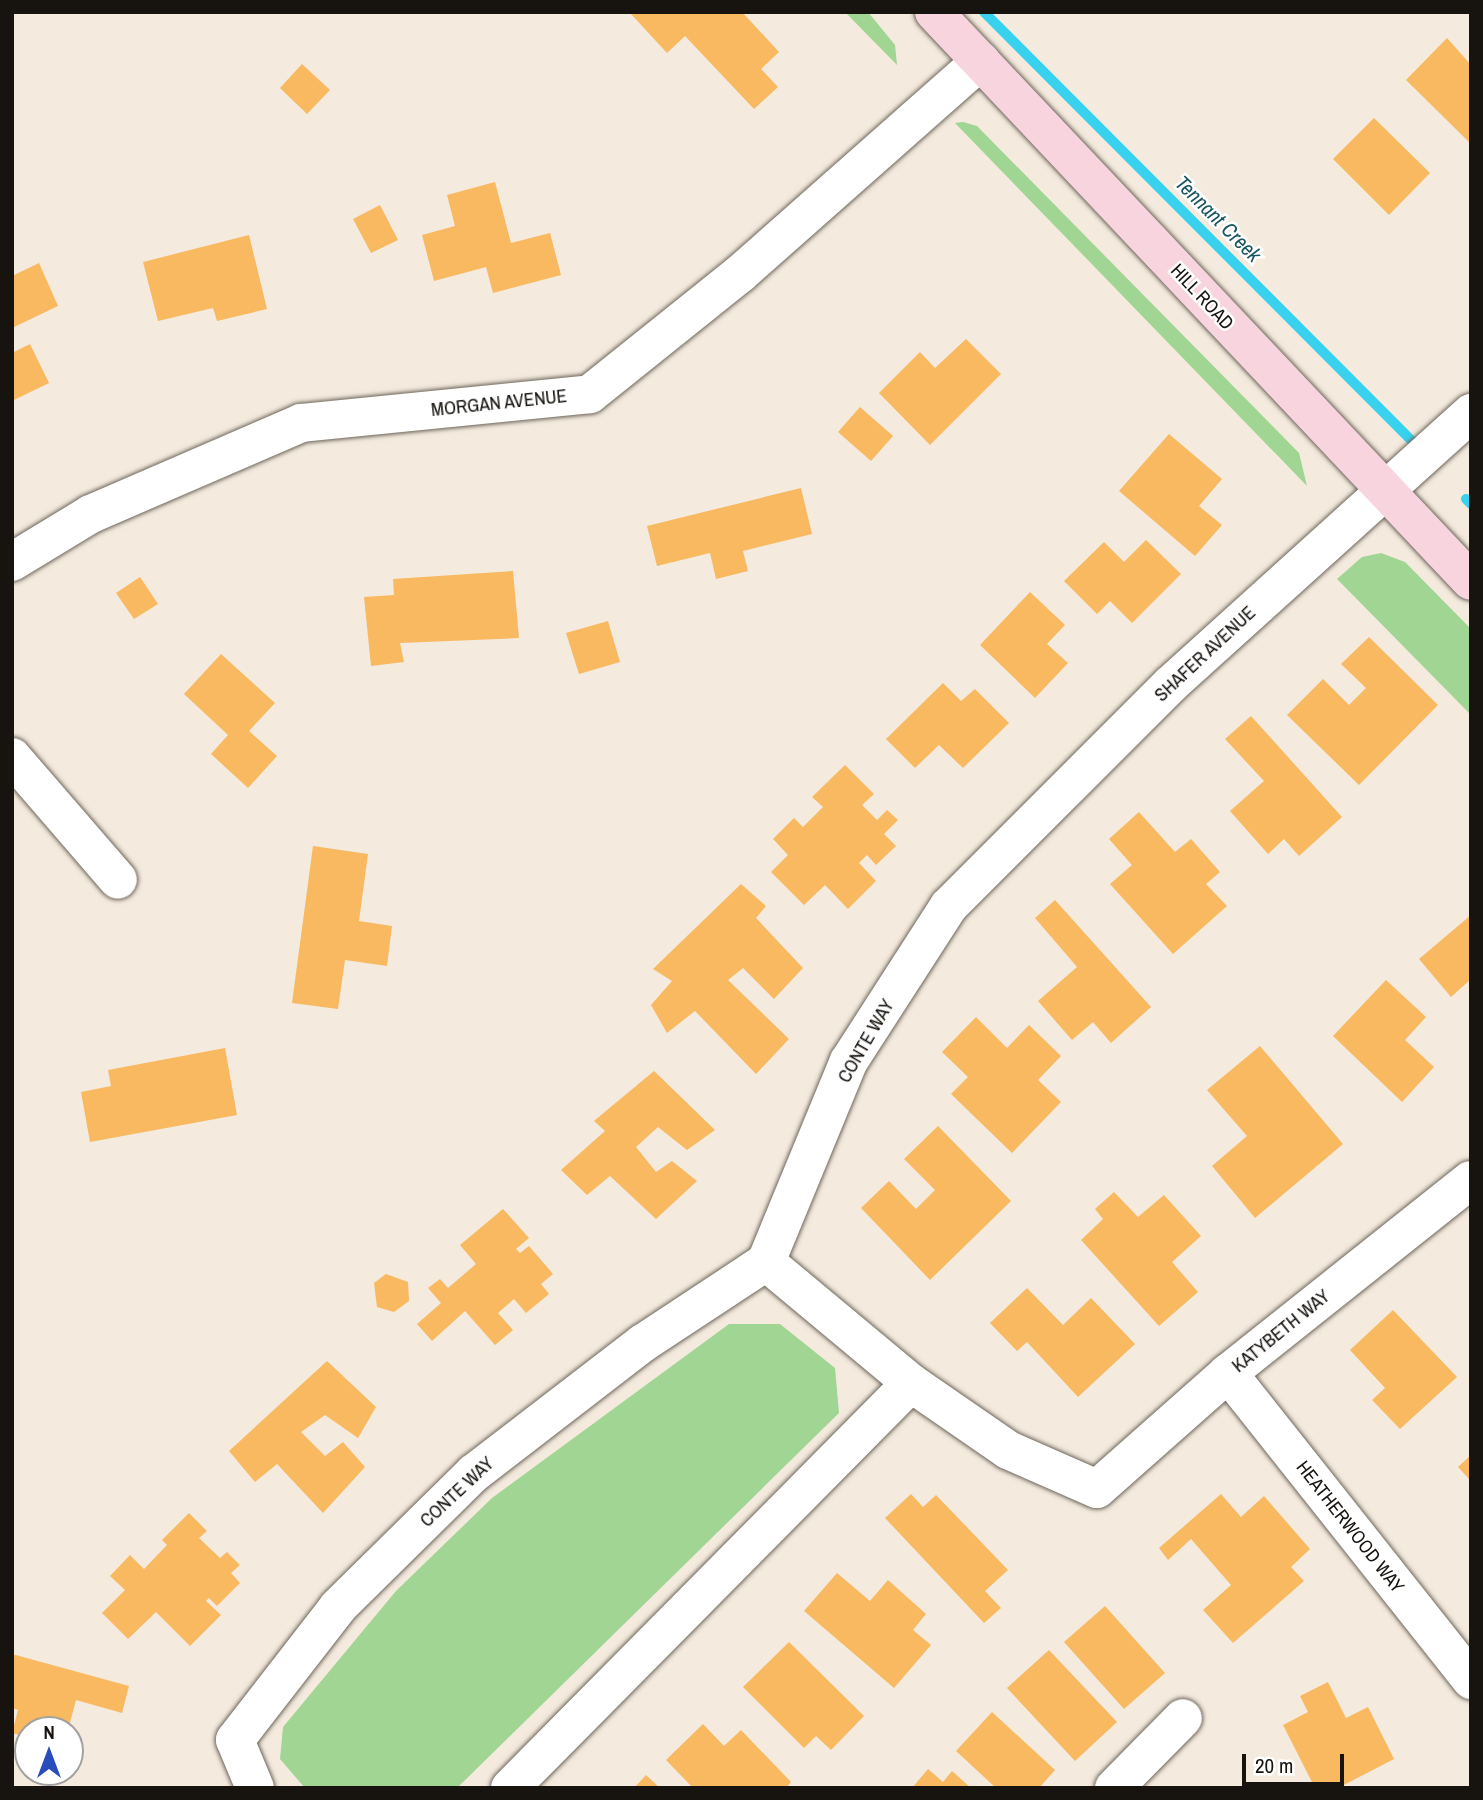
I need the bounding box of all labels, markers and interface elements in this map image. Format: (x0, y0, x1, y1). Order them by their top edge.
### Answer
water label: Tennant Creek (1170, 171, 1266, 267)
street label: HILL ROAD (1166, 259, 1238, 335)
street label: MORGAN AVENUE (429, 384, 569, 422)
street label: SHAFER AVENUE (1150, 601, 1260, 707)
street label: CONTE WAY (833, 995, 899, 1087)
street label: KATYBETH WAY (1227, 1285, 1335, 1377)
street label: CONTE WAY (415, 1452, 499, 1532)
street label: HEATHERWOOD WAY (1291, 1456, 1409, 1598)
north arrow (14, 1716, 84, 1786)
text: N (43, 1719, 55, 1745)
scale bar (1245, 1741, 1346, 1785)
text: 20 m (1255, 1751, 1293, 1780)

